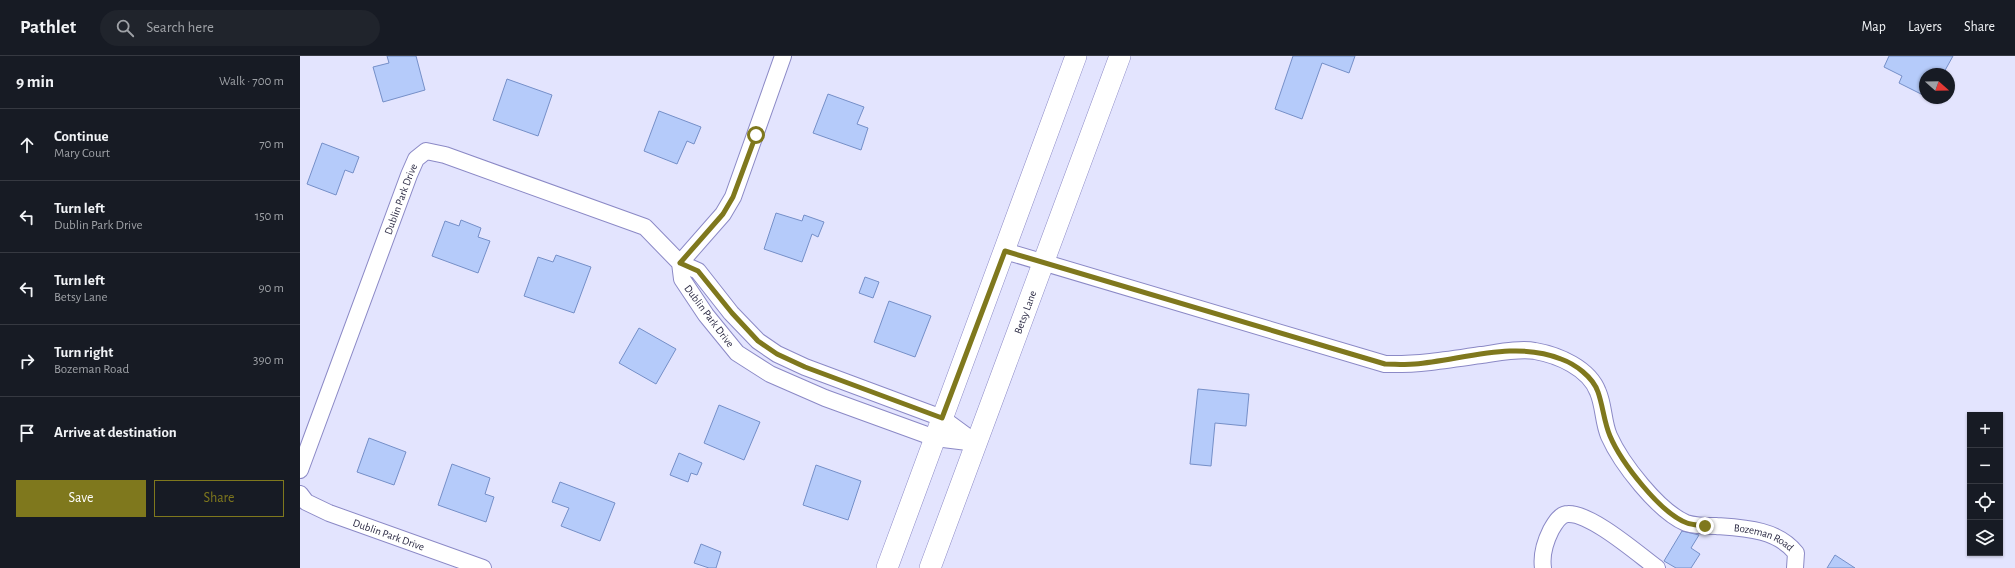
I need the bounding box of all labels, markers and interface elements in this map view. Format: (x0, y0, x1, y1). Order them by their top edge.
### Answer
search box (100, 10, 380, 46)
icon: search (114, 17, 136, 39)
text: Pathlet (20, 18, 76, 37)
text: Search here (146, 20, 214, 35)
text: Map (1861, 20, 1886, 34)
text: Layers (1908, 20, 1942, 34)
text: Share (1964, 20, 1995, 34)
north arrow (1919, 68, 1955, 104)
text: 9 min (16, 73, 54, 90)
text: Walk · 700 m (219, 75, 284, 88)
route start (747, 126, 765, 144)
text: Continue (54, 129, 109, 144)
icon: ahead (16, 134, 38, 156)
text: 70 m (259, 138, 284, 151)
text: Mary Court (54, 147, 110, 160)
street label: Dublin Park Drive (382, 162, 419, 236)
text: Turn left (54, 201, 105, 216)
icon: left (16, 206, 38, 228)
text: 150 m (255, 210, 284, 223)
text: Dublin Park Drive (54, 219, 143, 232)
text: Turn left (54, 273, 105, 288)
icon: left (16, 278, 38, 300)
text: 90 m (258, 282, 284, 295)
street label: Dublin Park Drive (682, 283, 736, 349)
street label: Betsy Lane (1012, 289, 1038, 335)
text: Betsy Lane (54, 291, 107, 304)
text: Turn right (54, 345, 113, 360)
icon: right (16, 350, 38, 372)
text: 390 m (253, 354, 284, 367)
text: Bozeman Road (54, 363, 129, 376)
map controls (1967, 412, 2003, 556)
button: + (1967, 412, 2003, 448)
icon: arrive (16, 422, 38, 444)
text: Arrive at destination (54, 425, 177, 440)
button: − (1967, 448, 2003, 484)
button: Save (16, 480, 146, 517)
button: Share (154, 480, 284, 517)
button: locate (1967, 484, 2003, 520)
street label: Dublin Park Drive (352, 517, 426, 552)
route end (1696, 517, 1714, 535)
button: layers (1967, 520, 2003, 556)
street label: Bozeman Road (1733, 522, 1796, 553)

